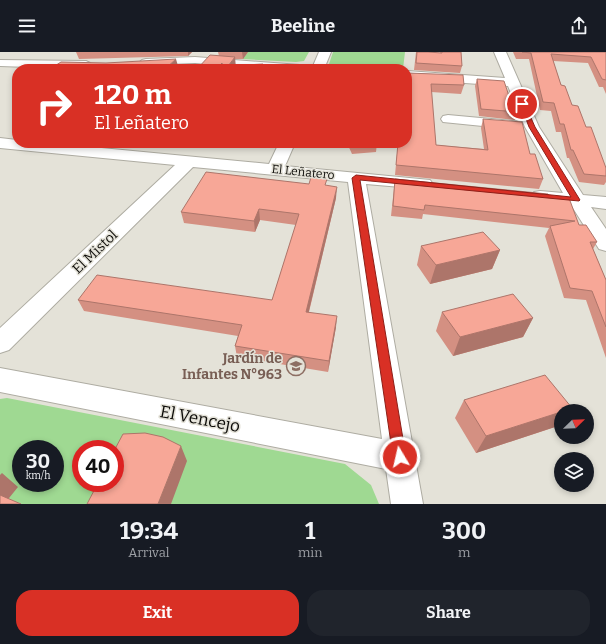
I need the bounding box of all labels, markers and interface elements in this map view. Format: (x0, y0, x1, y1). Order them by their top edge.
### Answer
icon: menu (16, 15, 38, 37)
text: Beeline (271, 15, 335, 37)
icon: share (568, 15, 590, 37)
text: 120 m (94, 78, 171, 111)
icon: right (28, 80, 80, 132)
pin (505, 87, 539, 121)
icon: arrive (511, 93, 533, 115)
text: El Leñatero (94, 112, 189, 134)
street label: El Leñatero (271, 162, 335, 182)
street label: El Mistol (69, 226, 121, 278)
place label: Jardín de Infantes N°963 (182, 350, 282, 383)
school or university icon: Jardín de Infantes N°963 (285, 355, 307, 377)
street label: El Vencejo (158, 401, 242, 437)
north arrow (554, 404, 594, 444)
map controls (554, 404, 594, 492)
position arrow (379, 436, 421, 478)
speed limit sign: 40 (72, 440, 124, 492)
text: 30 (26, 449, 50, 473)
button: layers (554, 452, 594, 492)
text: km/h (26, 470, 50, 482)
text: 19:34 (120, 517, 178, 545)
text: 1 (305, 517, 315, 545)
text: 300 (442, 517, 486, 545)
text: Arrival (128, 545, 170, 560)
text: min (298, 545, 322, 560)
text: m (458, 545, 470, 560)
button: Exit (16, 590, 299, 636)
button: Share (307, 590, 590, 636)

